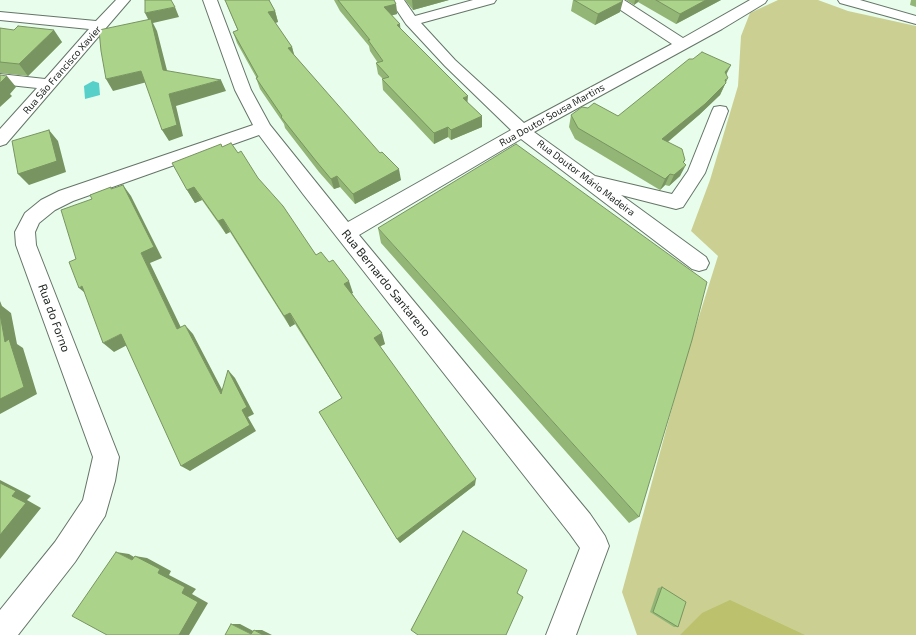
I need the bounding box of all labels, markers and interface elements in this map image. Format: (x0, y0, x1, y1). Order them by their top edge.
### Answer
street label: Rua São Francisco Xavier (20, 23, 104, 117)
street label: Rua Doutor Sousa Martins (497, 81, 607, 149)
street label: Rua Doutor Mário Madeira (535, 137, 637, 219)
street label: Rua Bernardo Santareno (338, 227, 434, 339)
street label: Rua do Forno (35, 282, 73, 354)

